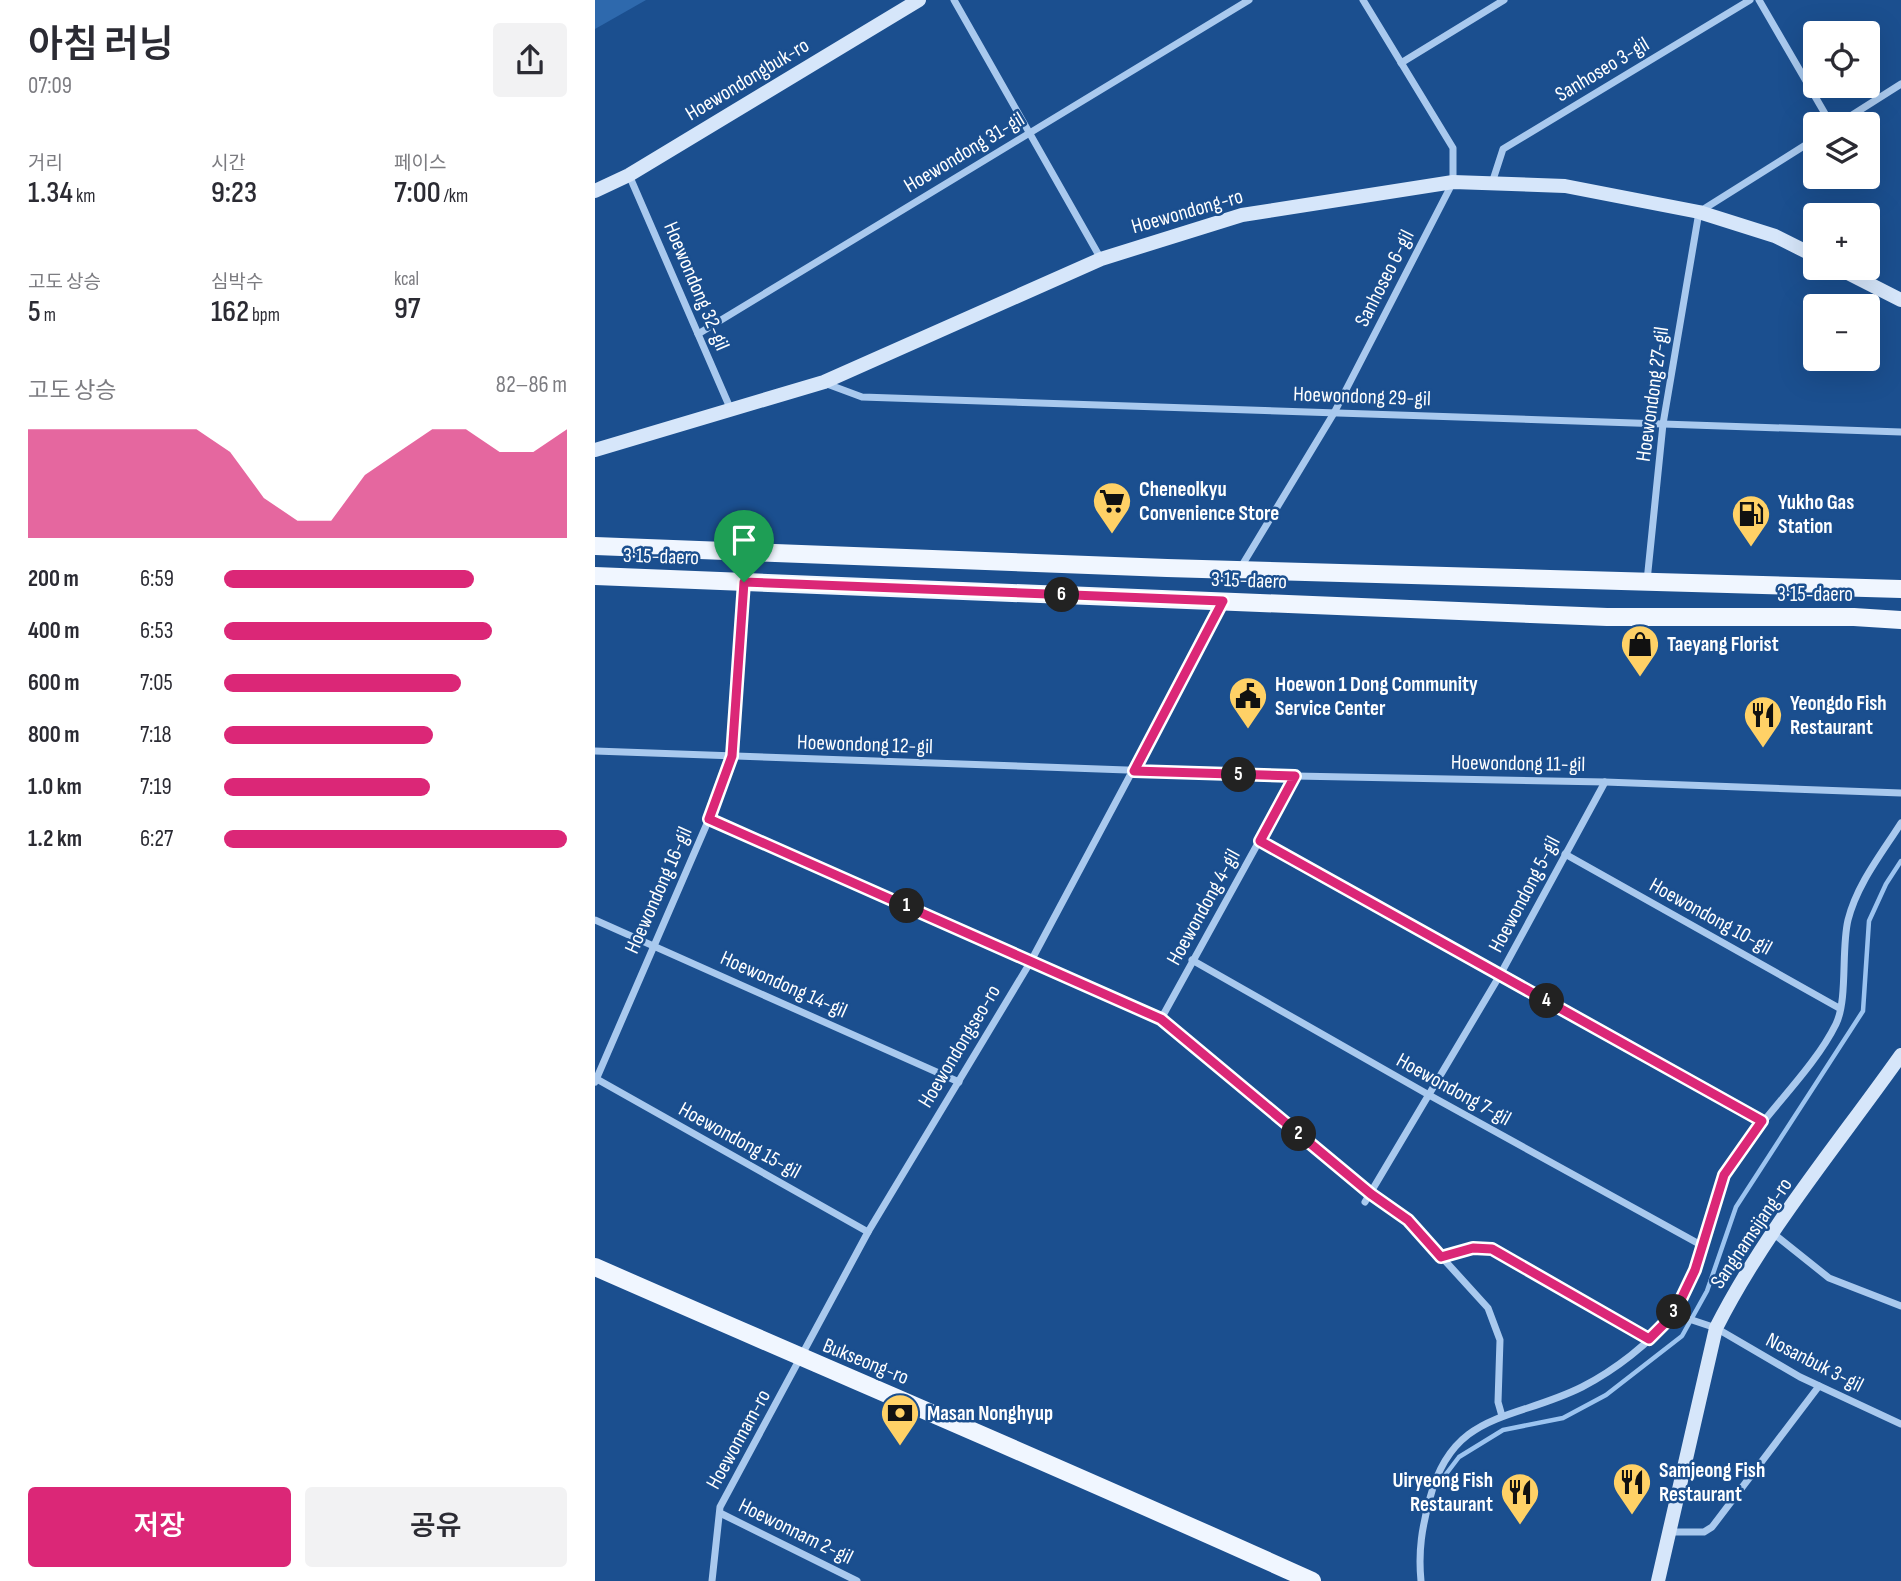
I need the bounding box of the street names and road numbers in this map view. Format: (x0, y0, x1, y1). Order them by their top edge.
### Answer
street label: Sanhoseo 3-gil (1551, 32, 1654, 107)
street label: Hoewondongbuk-ro (681, 33, 814, 126)
street label: Hoewondong 31-gil (900, 107, 1029, 198)
street label: Hoewondong-ro (1129, 184, 1246, 239)
street label: Hoewondong 32-gil (658, 218, 735, 354)
street label: Sanhoseo 6-gil (1349, 226, 1420, 331)
street label: Hoewondong 27-gil (1631, 325, 1674, 463)
street label: Hoewondong 29-gil (1293, 382, 1431, 411)
street label: 3·15-daero (622, 543, 699, 570)
street label: 3·15-daero (1210, 567, 1287, 594)
street label: 3·15-daero (1777, 582, 1853, 607)
street label: Hoewondong 12-gil (797, 730, 933, 759)
street label: Hoewondong 11-gil (1451, 750, 1585, 777)
street label: Hoewondong 16-gil (619, 823, 698, 958)
street label: Hoewondong 5-gil (1483, 832, 1566, 957)
street label: Hoewondong 4-gil (1161, 845, 1246, 969)
street label: Hoewondong 10-gil (1645, 872, 1776, 960)
street label: Hoewondong 14-gil (717, 945, 851, 1024)
street label: Hoewondongseo-ro (913, 980, 1006, 1112)
street label: Hoewondong 7-gil (1392, 1048, 1515, 1131)
street label: Hoewondong 15-gil (674, 1097, 805, 1184)
street label: Sangnamsijang-ro (1705, 1173, 1798, 1293)
street label: Nosanbuk 3-gil (1762, 1327, 1868, 1398)
street label: Bukseong-ro (819, 1333, 912, 1390)
street label: Hoewonnam-ro (701, 1385, 776, 1493)
street label: Hoewonnam 2-gil (735, 1493, 857, 1570)

